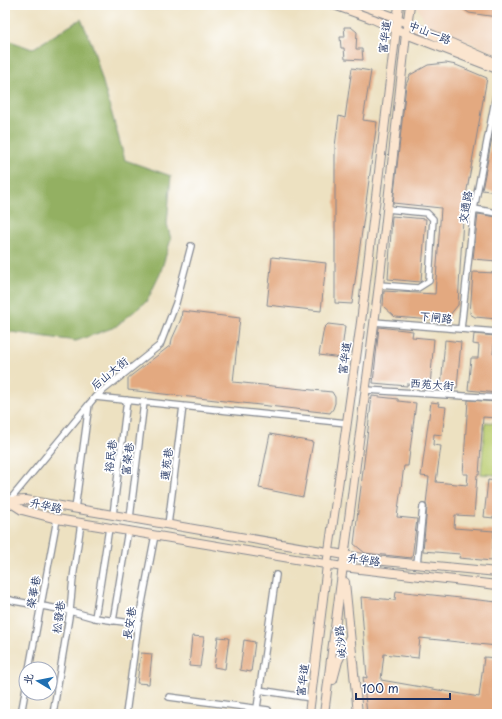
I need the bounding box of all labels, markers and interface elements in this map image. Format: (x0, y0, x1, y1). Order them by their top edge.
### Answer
street label: 中山一路 (406, 16, 454, 48)
street label: 富华道 (374, 20, 394, 54)
street label: 交通路 (454, 189, 476, 225)
street label: 下闸路 (419, 307, 453, 327)
street label: 富华道 (333, 340, 355, 376)
street label: 后山大街 (87, 352, 132, 393)
street label: 西苑大街 (409, 374, 456, 394)
street label: 裕民巷 (100, 439, 120, 473)
street label: 富榮巷 (117, 442, 137, 476)
street label: 蓮苑巷 (156, 447, 176, 481)
street label: 升华路 (28, 493, 64, 517)
street label: 升华路 (346, 548, 382, 570)
street label: 榮華巷 (22, 574, 44, 610)
street label: 松發巷 (47, 599, 69, 635)
street label: 長安巷 (118, 605, 140, 641)
street label: 岐沙路 (330, 625, 350, 659)
north arrow (18, 661, 58, 701)
street label: 富华道 (292, 663, 312, 697)
text: 北 (18, 672, 37, 686)
scale bar (356, 675, 450, 701)
text: 100 m (362, 679, 399, 697)

